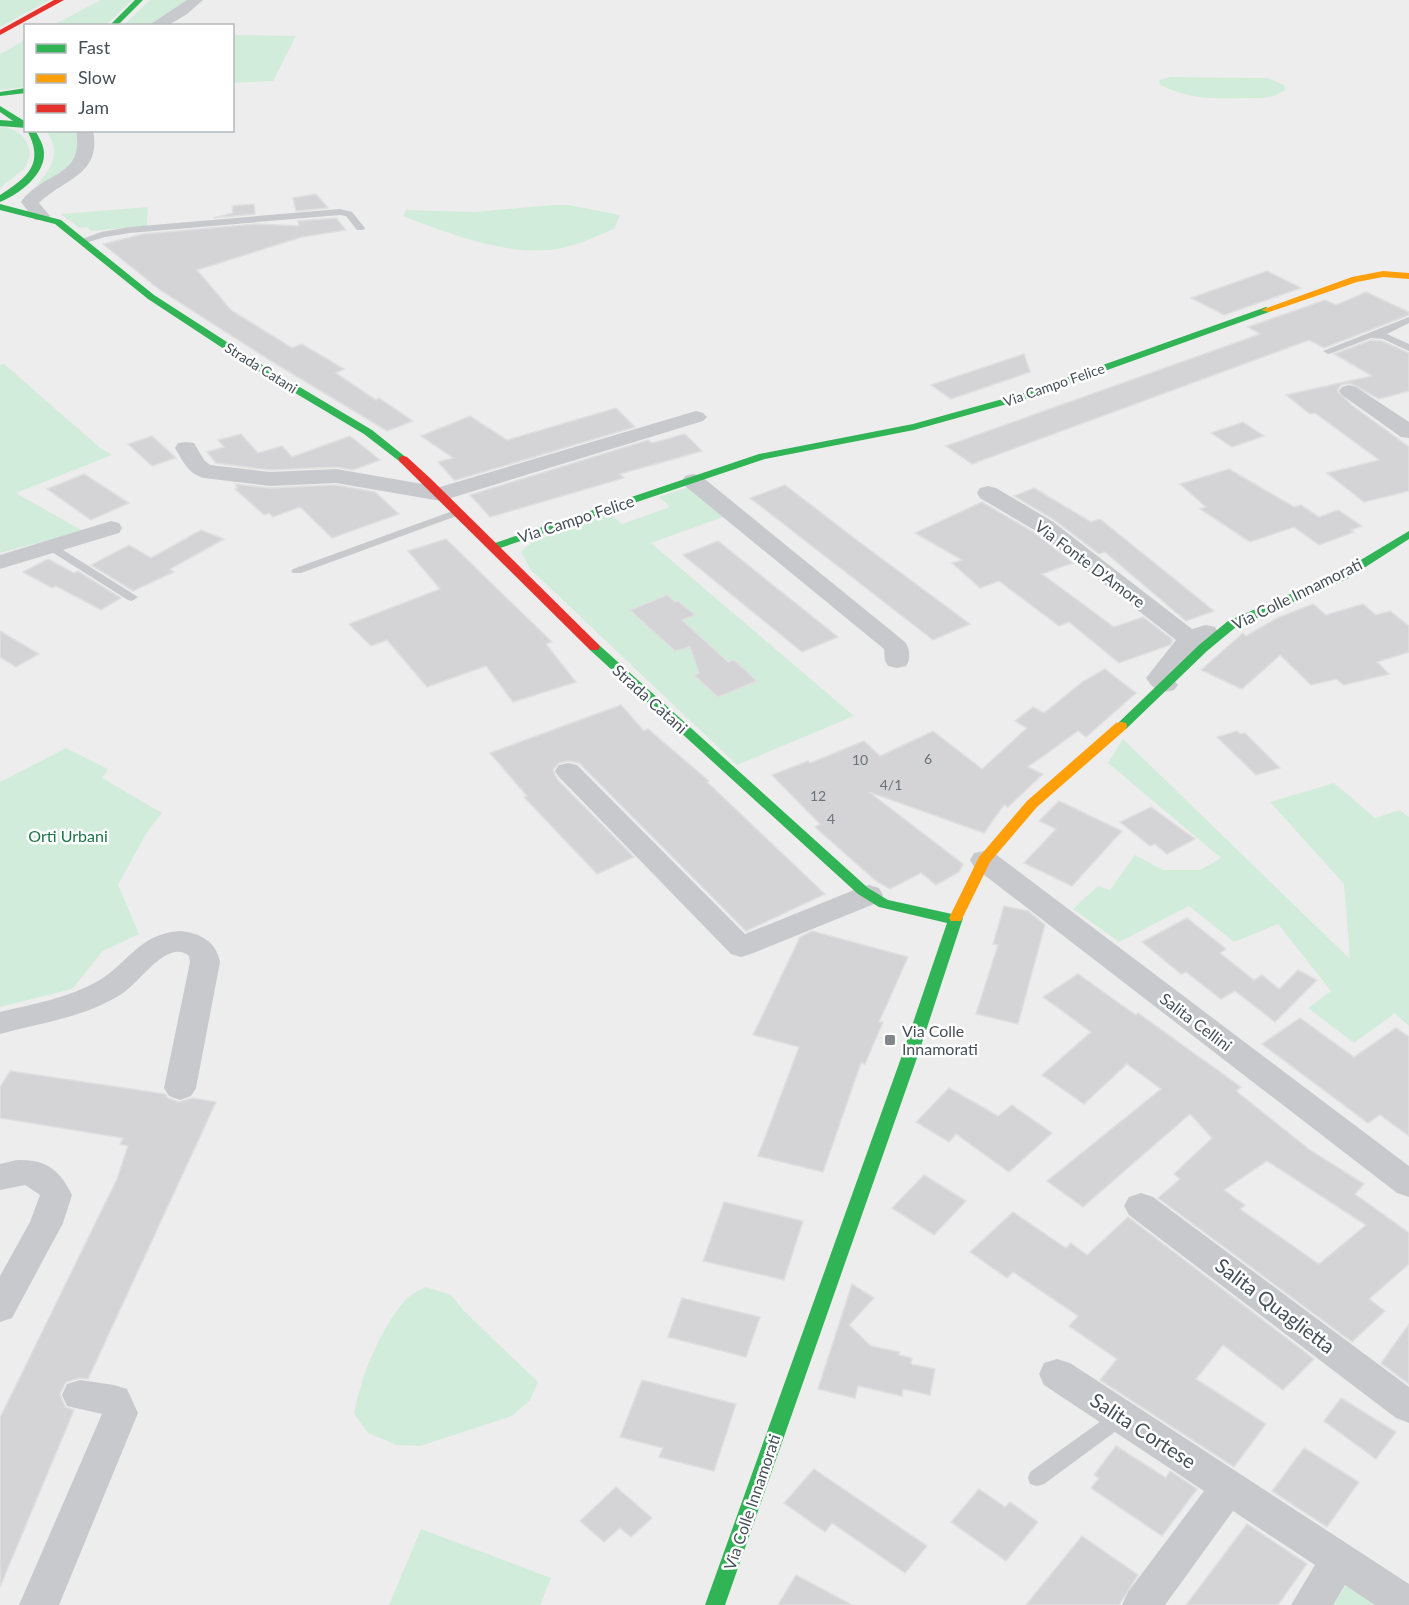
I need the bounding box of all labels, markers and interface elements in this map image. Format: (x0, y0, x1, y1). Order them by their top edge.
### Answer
legend (24, 24, 234, 132)
text: Fast (78, 36, 111, 58)
text: Slow (78, 66, 116, 88)
text: Jam (78, 96, 109, 118)
street label: Strada Catani (222, 339, 301, 397)
street label: Via Campo Felice (1001, 359, 1107, 410)
street label: Via Campo Felice (515, 491, 636, 546)
street label: Via Fonte D'Amore (1032, 516, 1149, 611)
street label: Via Colle Innamorati (1229, 554, 1365, 633)
street label: Strada Catani (609, 660, 692, 737)
house number: 6 (924, 750, 932, 767)
house number: 10 (852, 751, 868, 768)
house number: 4/1 (880, 776, 902, 793)
house number: 12 (810, 787, 826, 804)
house number: 4 (827, 810, 835, 827)
park label: Orti Urbani (28, 826, 108, 845)
street label: Salita Cellini (1157, 988, 1236, 1055)
place label: Via Colle Innamorati (902, 1021, 978, 1058)
marker: Via Colle Innamorati (883, 1033, 897, 1047)
street label: Salita Quaglietta (1211, 1252, 1340, 1358)
street label: Salita Cortese (1086, 1387, 1201, 1473)
street label: Via Colle Innamorati (719, 1432, 784, 1572)

